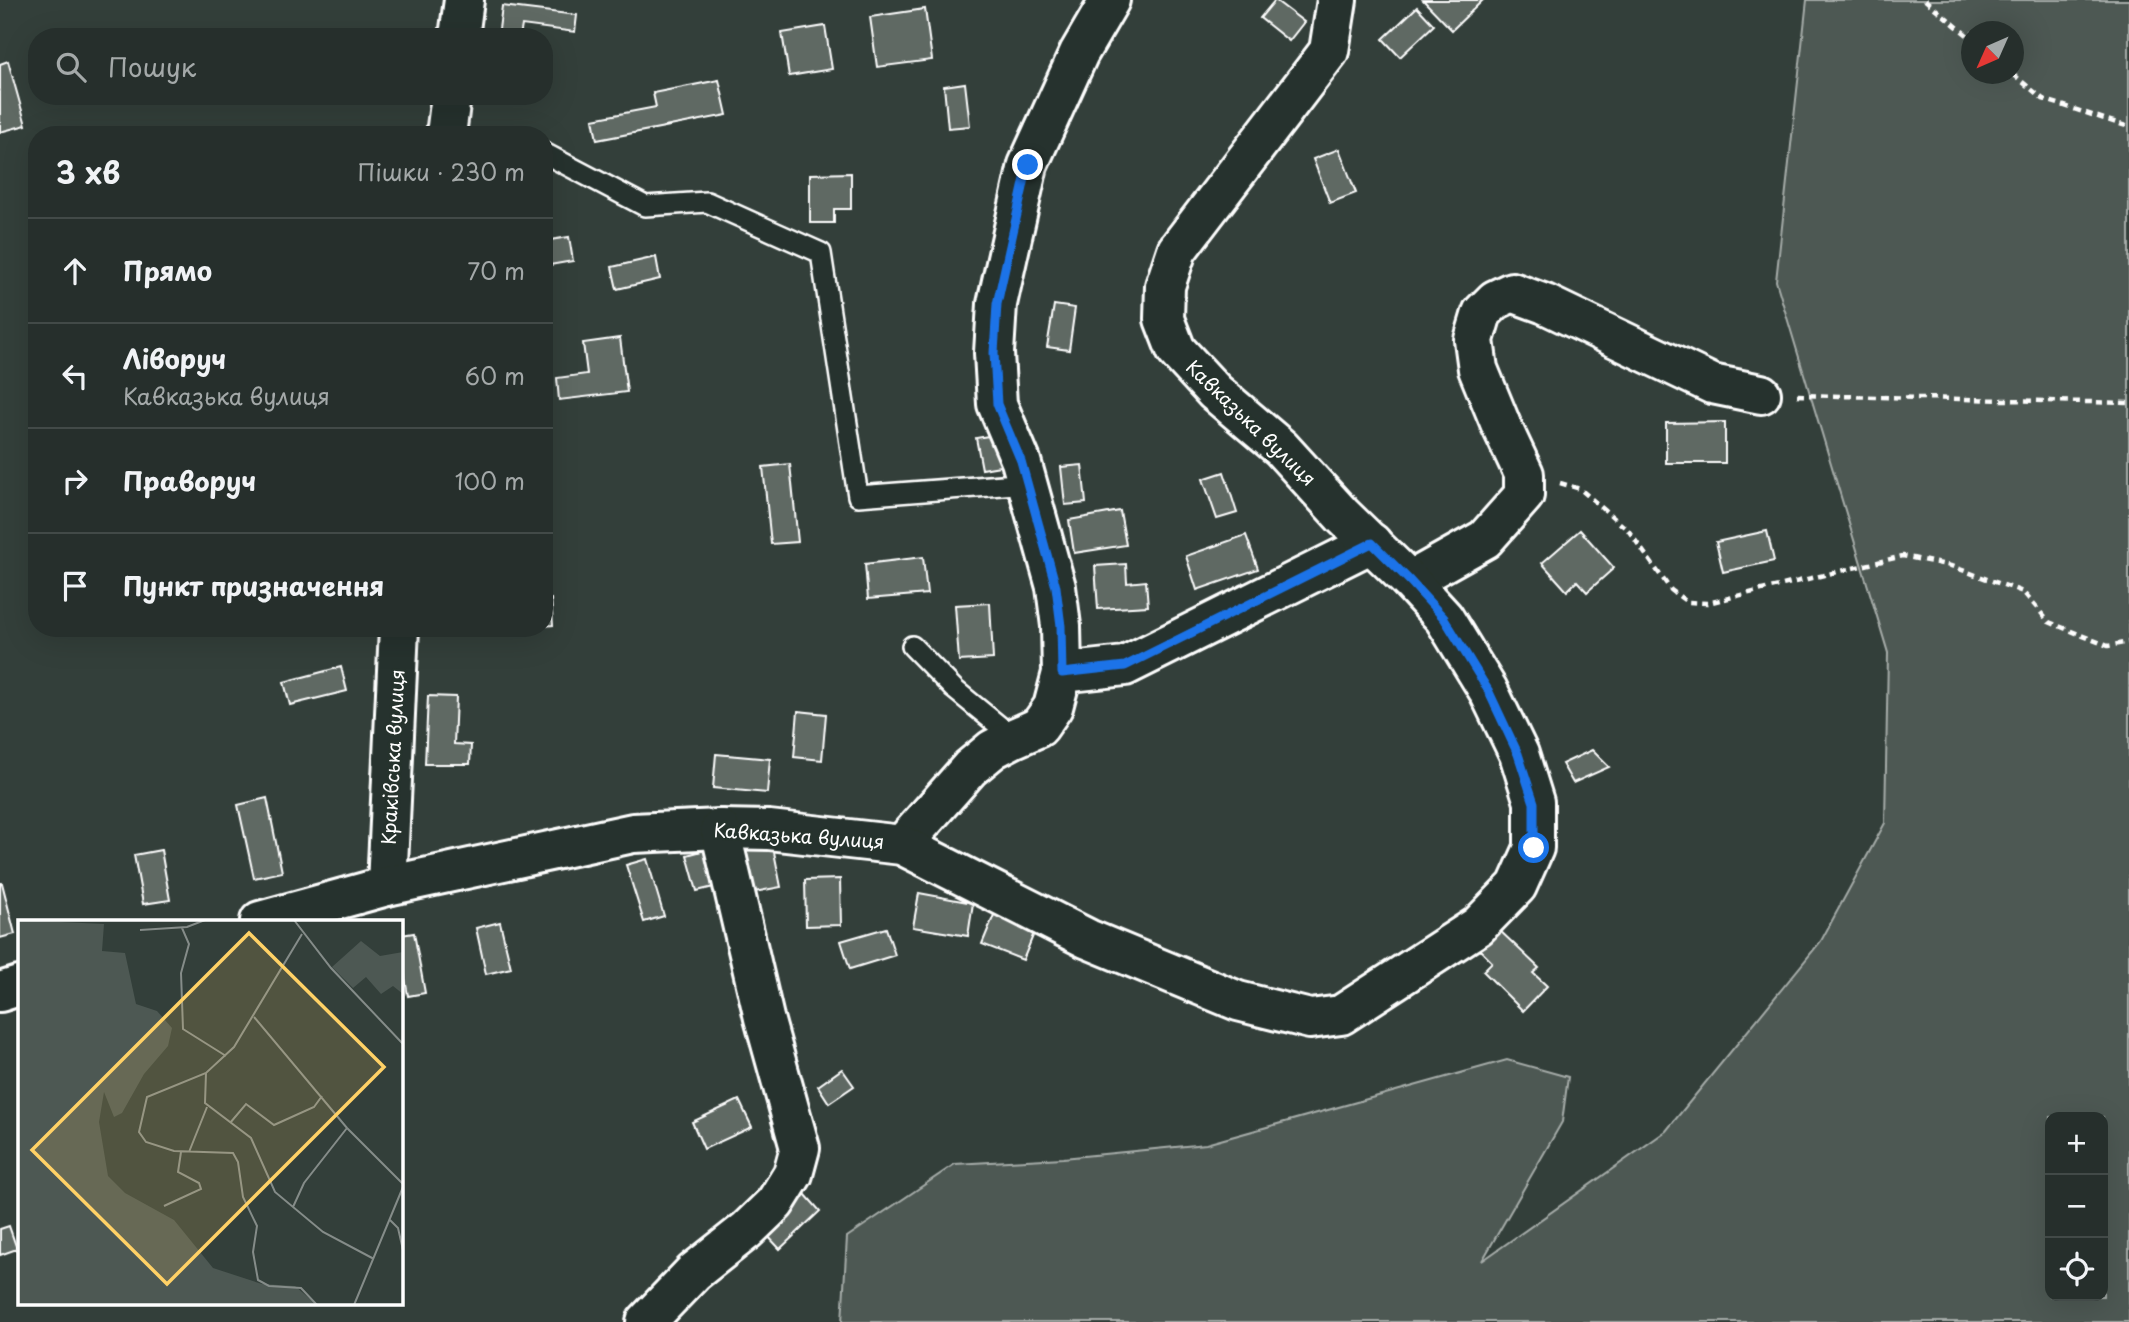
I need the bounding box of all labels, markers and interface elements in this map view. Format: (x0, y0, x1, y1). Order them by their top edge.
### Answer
north arrow (1961, 21, 2024, 84)
search box (28, 28, 553, 105)
text: Пошук (108, 47, 196, 86)
icon: search (52, 48, 90, 86)
text: 3 хв (56, 149, 120, 194)
route end (1012, 149, 1043, 180)
text: Пішки · 230 m (357, 154, 525, 189)
text: Прямо (123, 251, 212, 290)
icon: ahead (56, 252, 94, 290)
text: 70 m (467, 253, 525, 288)
text: Ліворуч (123, 339, 226, 378)
street label: Кавказька вулиця (1180, 353, 1323, 492)
icon: left (56, 357, 94, 395)
text: 60 m (465, 358, 525, 393)
text: Кавказька вулиця (123, 378, 330, 413)
text: Праворуч (123, 461, 256, 500)
icon: right (56, 462, 94, 500)
text: 100 m (455, 463, 525, 498)
text: Пункт призначення (123, 566, 384, 605)
icon: arrive (56, 567, 94, 605)
street label: Краківська вулиця (373, 669, 411, 845)
street label: Кавказька вулиця (713, 815, 885, 855)
route start (1518, 832, 1549, 863)
inset map (18, 920, 402, 1304)
map controls (2045, 1112, 2108, 1301)
button: + (2045, 1112, 2108, 1175)
button: − (2045, 1175, 2108, 1238)
button: locate (2045, 1238, 2108, 1301)

